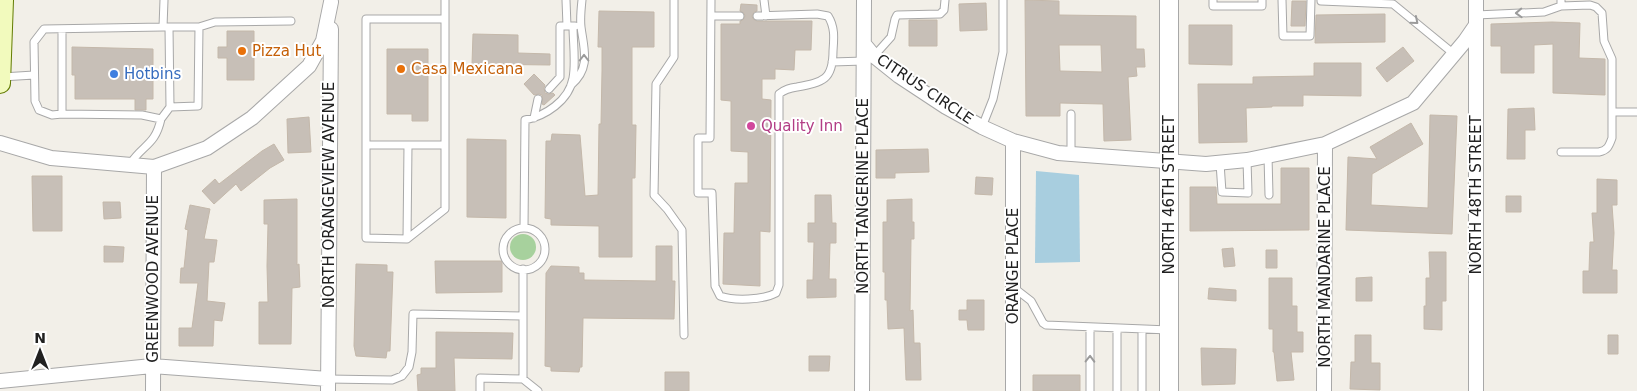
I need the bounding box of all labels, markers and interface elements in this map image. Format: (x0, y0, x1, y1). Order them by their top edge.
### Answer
one-way arrow (1515, 8, 1522, 18)
one-way arrow (1409, 16, 1418, 25)
place label: Pizza Hut (252, 42, 321, 60)
marker: Pizza Hut (236, 45, 248, 57)
street label: CITRUS CIRCLE (873, 50, 977, 128)
one-way arrow (579, 54, 589, 62)
place label: Casa Mexicana (411, 60, 524, 78)
marker: Casa Mexicana (395, 63, 407, 75)
place label: Hotbins (124, 65, 182, 83)
marker: Hotbins (108, 68, 120, 80)
street label: NORTH ORANGEVIEW AVENUE (320, 82, 338, 308)
street label: NORTH TANGERINE PLACE (854, 98, 872, 294)
street label: NORTH 46TH STREET (1160, 115, 1178, 275)
street label: NORTH 48TH STREET (1467, 115, 1485, 275)
place label: Quality Inn (761, 117, 843, 135)
marker: Quality Inn (745, 120, 757, 132)
street label: NORTH MANDARINE PLACE (1316, 166, 1334, 368)
street label: GREENWOOD AVENUE (144, 195, 162, 363)
street label: ORANGE PLACE (1004, 208, 1022, 324)
north arrow (15, 326, 65, 376)
text: N (34, 330, 46, 346)
one-way arrow (1085, 355, 1095, 363)

